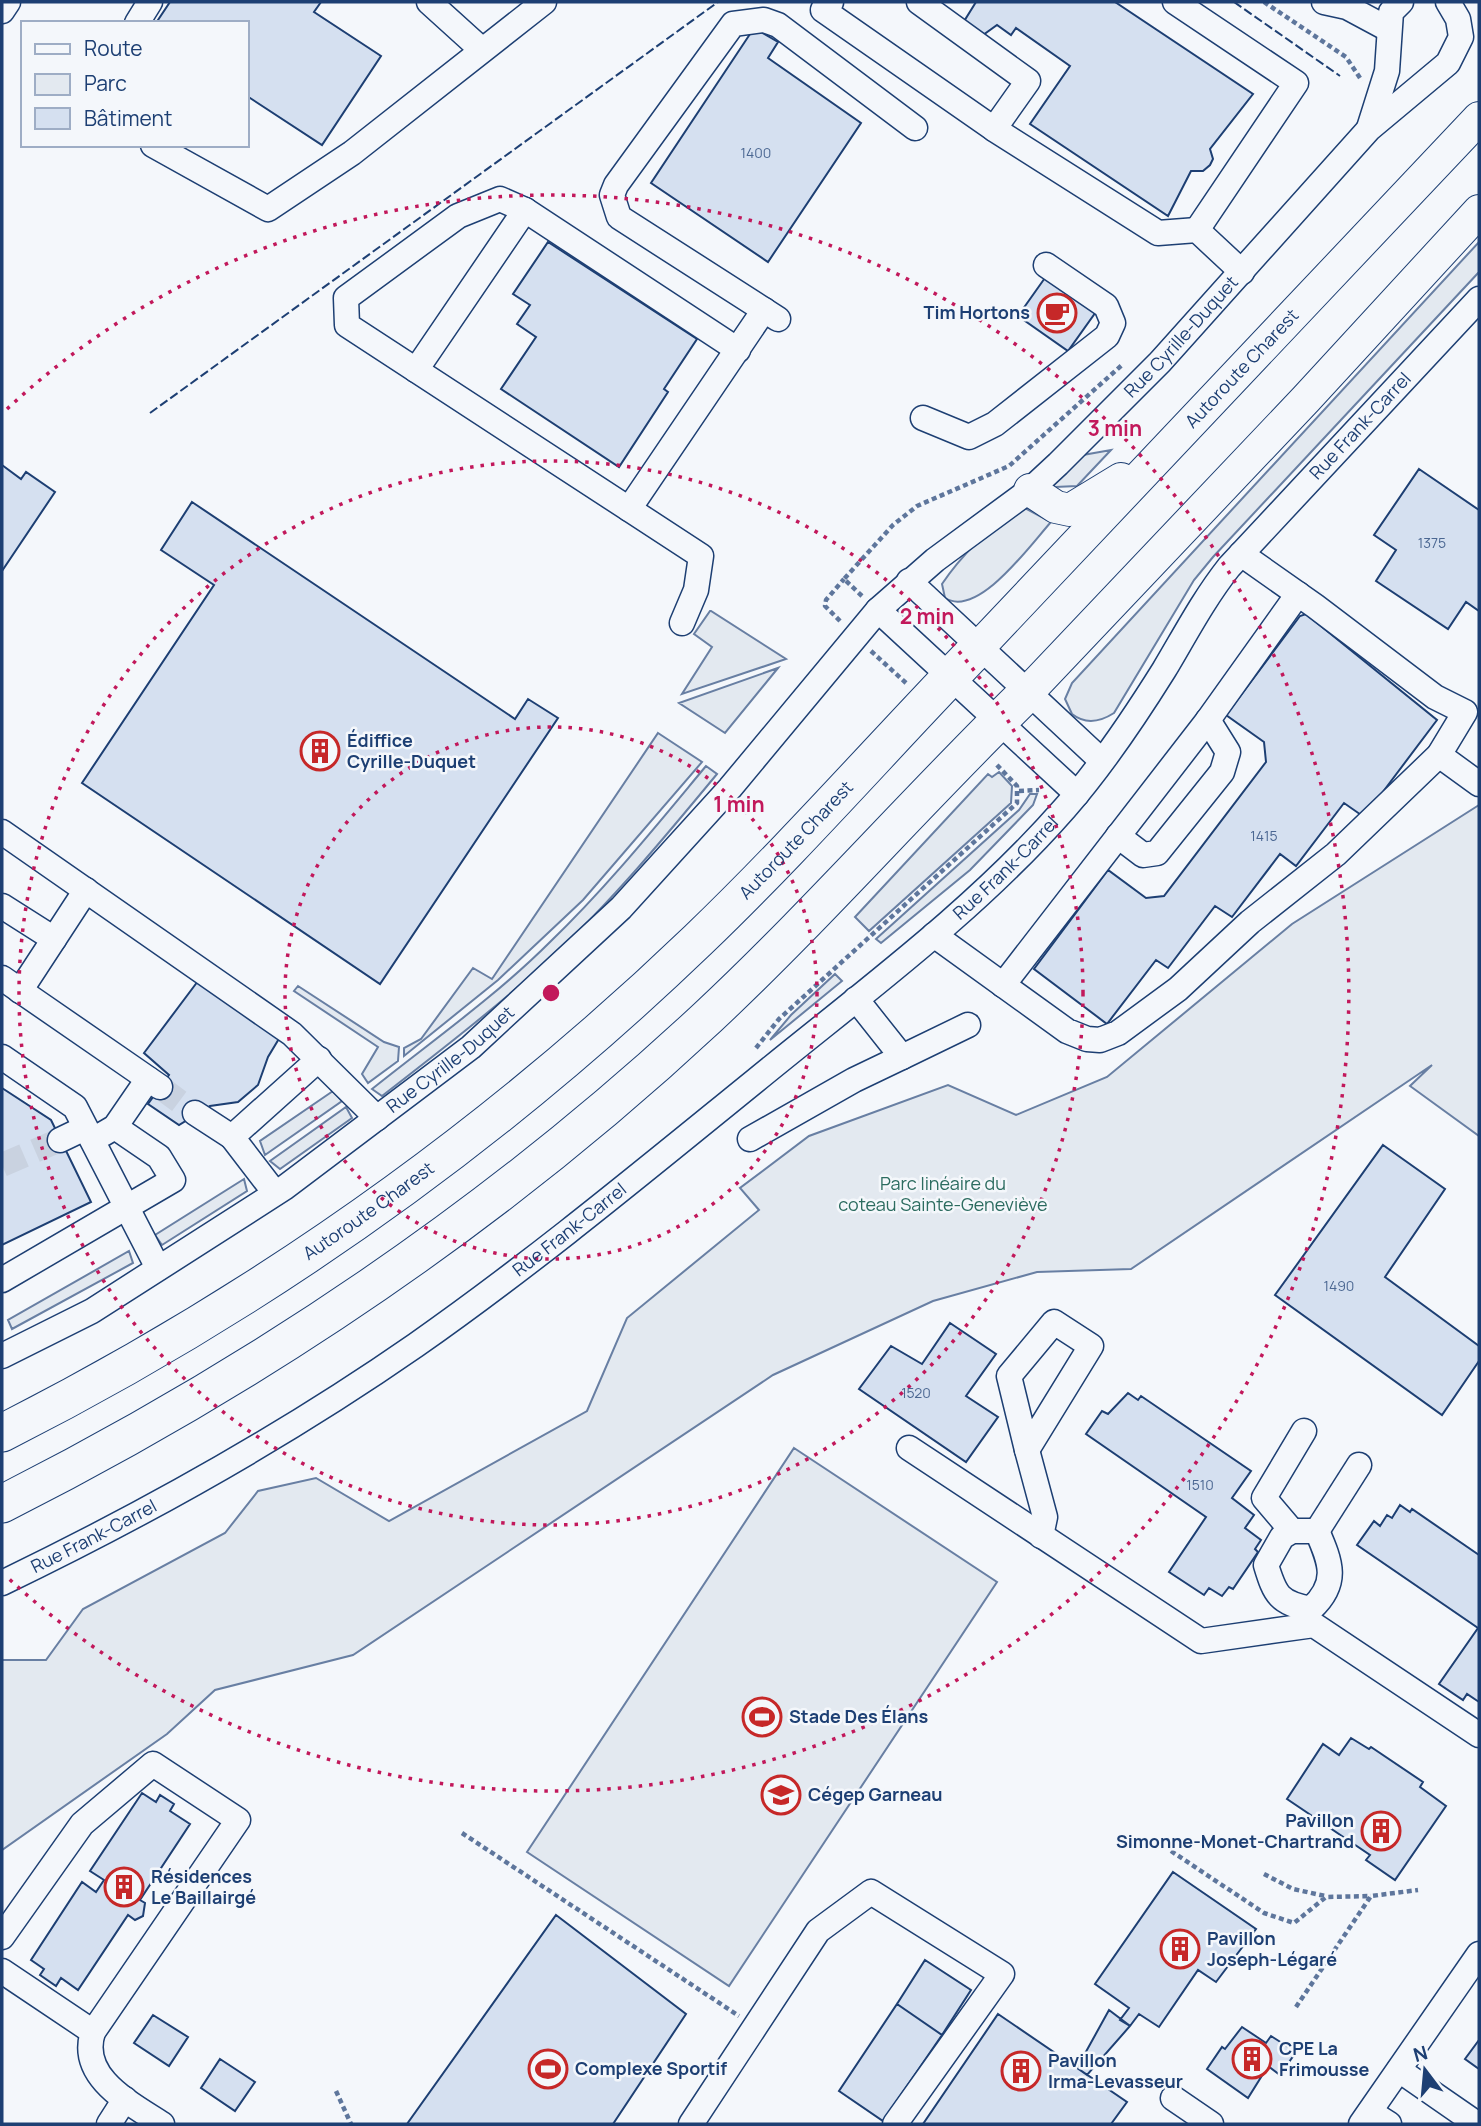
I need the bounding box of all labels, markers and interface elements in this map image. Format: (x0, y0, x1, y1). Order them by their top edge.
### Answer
legend (21, 21, 248, 147)
text: Route (84, 34, 142, 62)
text: Parc (84, 69, 127, 97)
text: Bâtiment (84, 104, 172, 132)
house number: 1400 (741, 143, 771, 162)
street label: Rue Cyrille-Duquet (1118, 270, 1243, 402)
cafe icon: Tim Hortons (1036, 292, 1078, 334)
place label: Tim Hortons (924, 300, 1030, 324)
street label: Autoroute Charest (1179, 303, 1303, 433)
street label: Rue Frank-Carrel (1304, 367, 1416, 484)
text: 3 min (1088, 414, 1142, 442)
house number: 1375 (1418, 533, 1446, 552)
text: 2 min (900, 602, 954, 630)
place label: Édiffice Cyrille-Duquet (347, 728, 476, 773)
building icon: Édiffice Cyrille-Duquet (299, 730, 341, 772)
street label: Autoroute Charest (733, 775, 858, 904)
text: 1 min (713, 790, 765, 818)
street label: Rue Frank-Carrel (947, 811, 1063, 924)
house number: 1415 (1250, 826, 1278, 845)
centre of rings (539, 981, 563, 1005)
street label: Rue Cyrille-Duquet (381, 1000, 519, 1118)
street label: Autoroute Charest (298, 1156, 439, 1265)
park label: Parc linéaire du coteau Sainte-Geneviève (838, 1171, 1048, 1216)
street label: Rue Frank-Carrel (507, 1177, 631, 1281)
house number: 1490 (1324, 1276, 1354, 1295)
house number: 1520 (901, 1383, 931, 1402)
house number: 1510 (1186, 1475, 1214, 1494)
street label: Rue Frank-Carrel (27, 1493, 161, 1578)
sports icon: Stade Des Élans (741, 1696, 783, 1738)
place label: Stade Des Élans (789, 1704, 929, 1728)
school or university icon: Cégep Garneau (760, 1774, 802, 1816)
place label: Cégep Garneau (808, 1782, 943, 1806)
place label: Pavillon Simonne-Monet-Chartrand (1116, 1808, 1354, 1853)
building icon: Pavillon Simonne-Monet-Chartrand (1360, 1810, 1402, 1852)
place label: Résidences Le Baillairgé (151, 1864, 256, 1909)
building icon: Résidences Le Baillairgé (103, 1866, 145, 1908)
place label: Pavillon Joseph-Légaré (1207, 1926, 1337, 1971)
building icon: Pavillon Joseph-Légaré (1159, 1928, 1201, 1970)
north arrow (1390, 2035, 1460, 2105)
place label: CPE La Frimousse (1279, 2036, 1370, 2081)
building icon: CPE La Frimousse (1231, 2038, 1273, 2080)
text: N (1410, 2039, 1430, 2068)
sports icon: Complexe Sportif (527, 2048, 569, 2090)
place label: Pavillon Irma-Levasseur (1048, 2048, 1183, 2093)
building icon: Pavillon Irma-Levasseur (1000, 2050, 1042, 2092)
place label: Complexe Sportif (575, 2056, 727, 2080)

